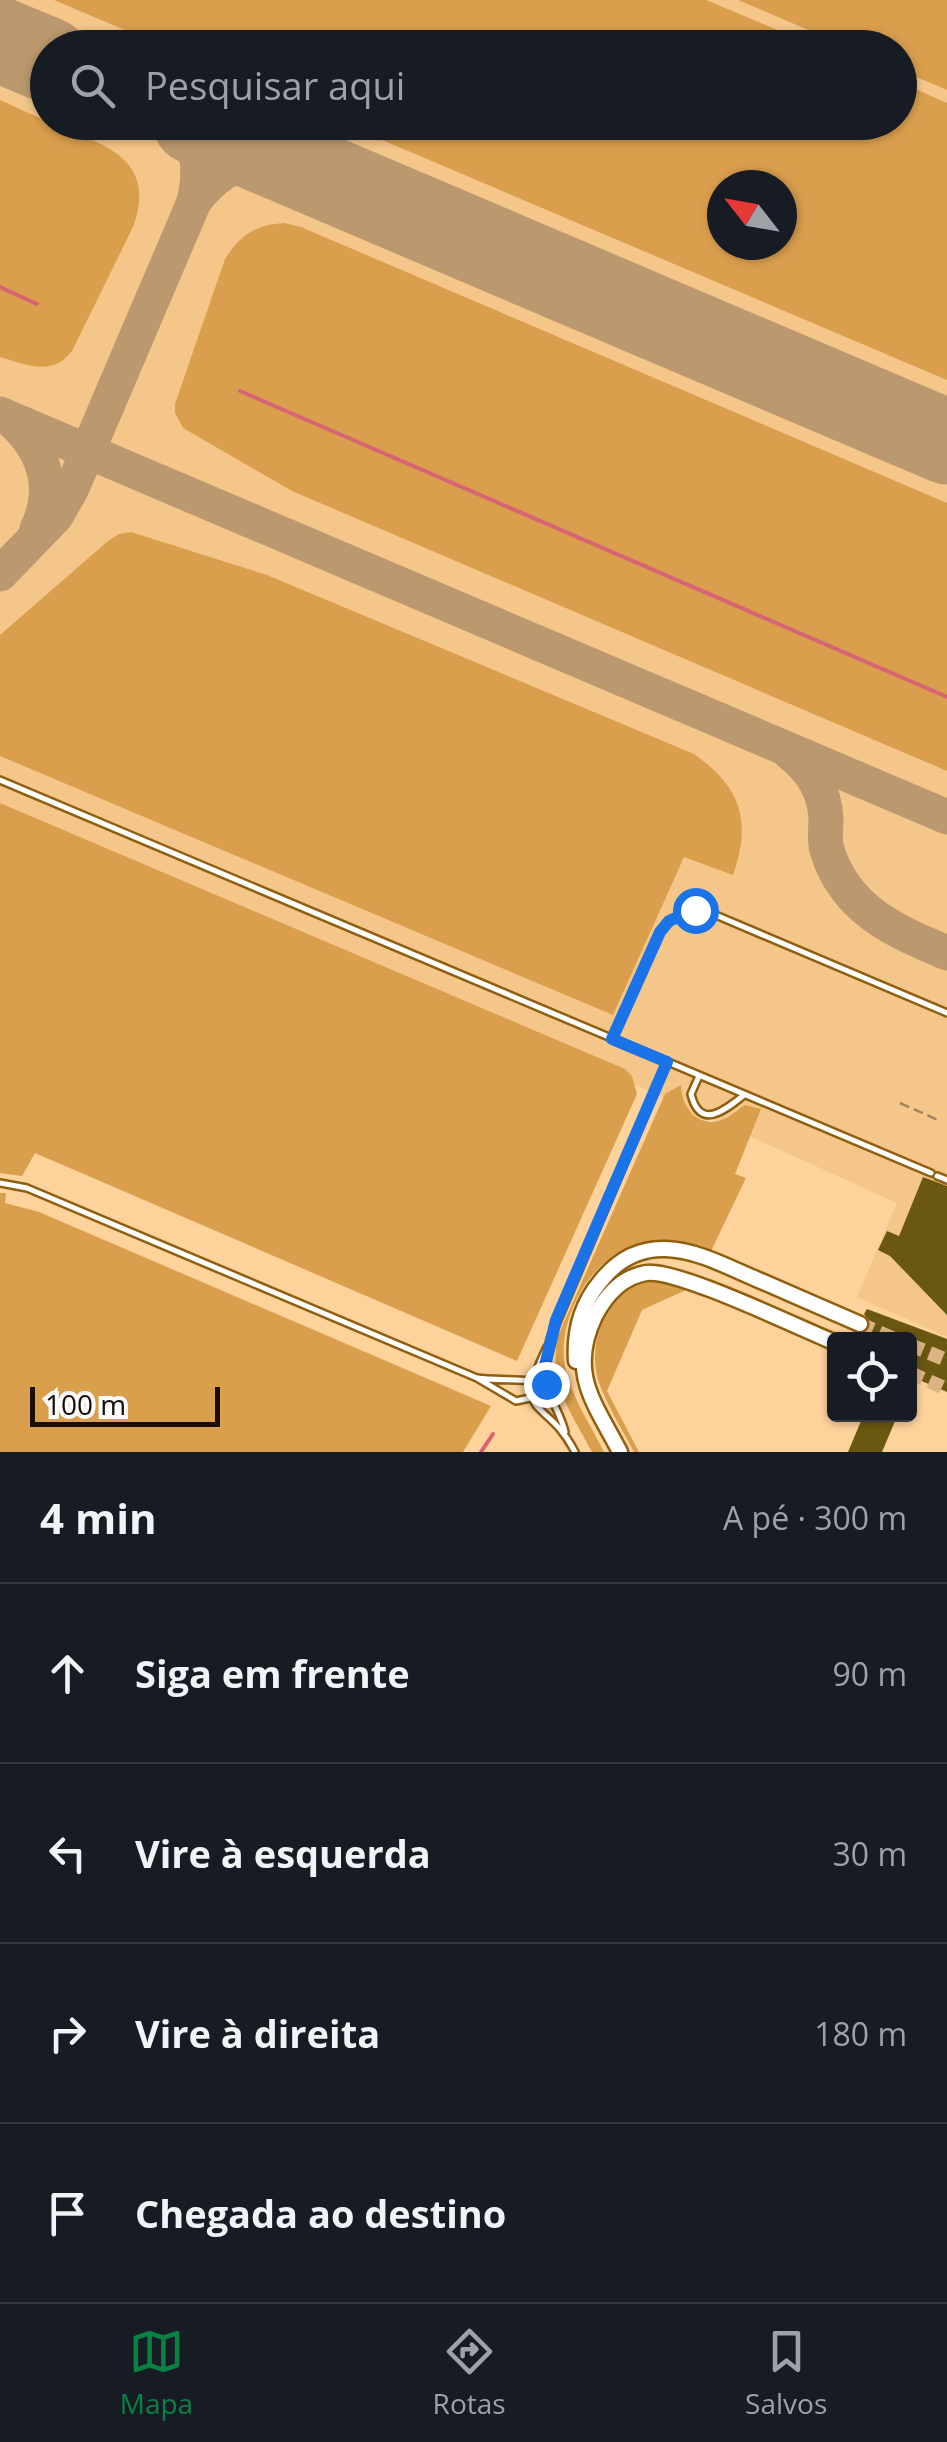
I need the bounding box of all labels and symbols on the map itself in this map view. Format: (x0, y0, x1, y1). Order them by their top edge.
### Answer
north arrow (707, 170, 797, 260)
route start (673, 888, 719, 934)
route end (524, 1362, 570, 1408)
scale bar (30, 1382, 220, 1426)

